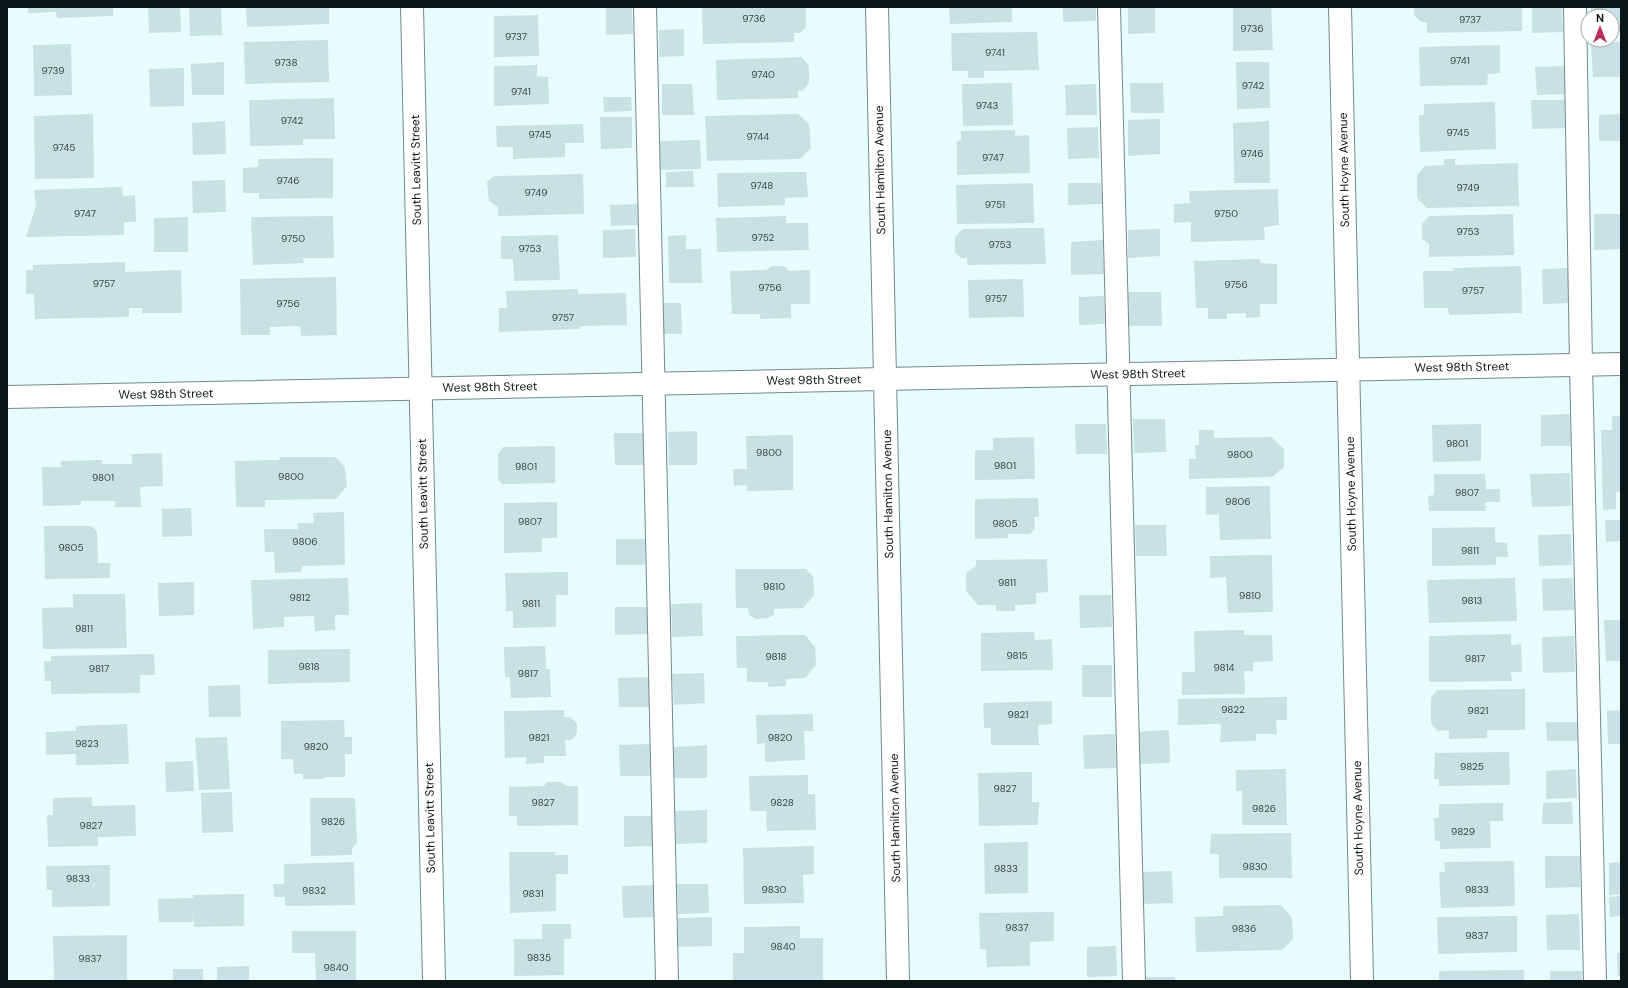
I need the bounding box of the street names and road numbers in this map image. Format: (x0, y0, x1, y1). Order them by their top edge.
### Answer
street label: South Hamilton Avenue (871, 105, 889, 235)
street label: South Hoyne Avenue (1335, 112, 1353, 228)
street label: South Leavitt Street (407, 114, 425, 226)
street label: West 98th Street (1414, 358, 1510, 376)
street label: West 98th Street (1090, 365, 1186, 383)
street label: West 98th Street (766, 371, 862, 389)
street label: West 98th Street (442, 378, 538, 396)
street label: West 98th Street (118, 385, 214, 403)
street label: South Hamilton Avenue (879, 429, 897, 559)
street label: South Hoyne Avenue (1342, 436, 1360, 552)
street label: South Leavitt Street (414, 438, 432, 550)
street label: South Hamilton Avenue (886, 753, 904, 883)
street label: South Hoyne Avenue (1349, 760, 1367, 876)
street label: South Leavitt Street (421, 762, 439, 874)

